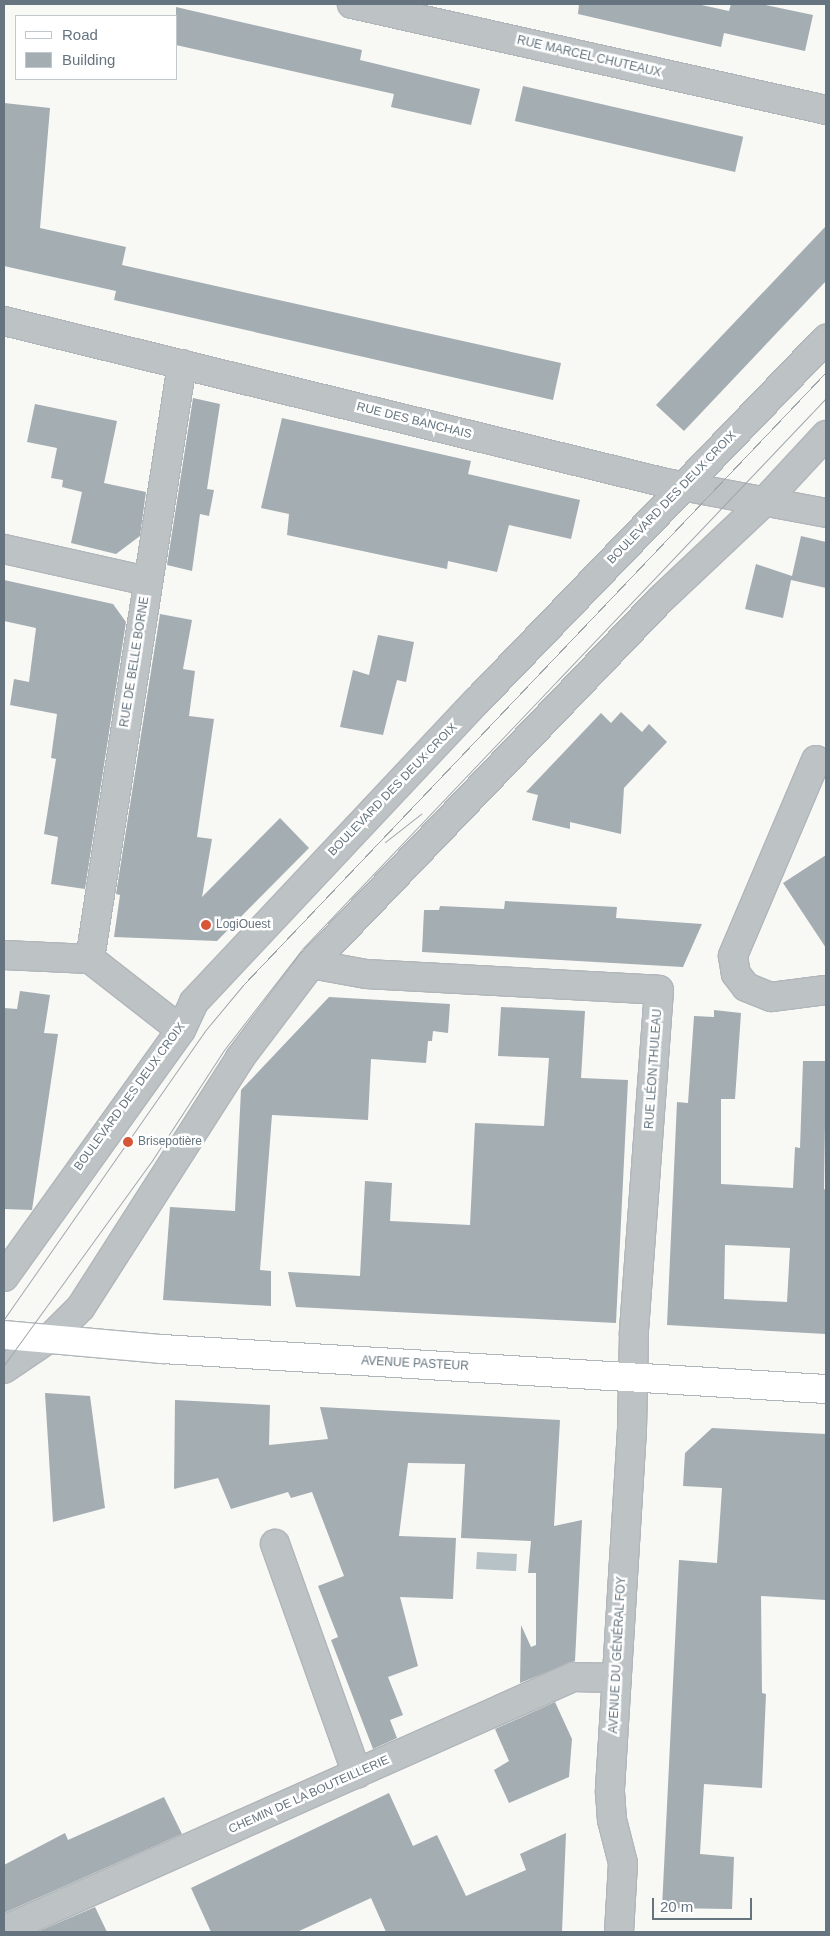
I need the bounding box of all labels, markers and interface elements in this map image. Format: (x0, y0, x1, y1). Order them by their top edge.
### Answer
legend (15, 15, 178, 80)
text: Road (62, 26, 98, 43)
street label: RUE MARCEL CHUTEAUX (515, 33, 663, 81)
text: Building (62, 51, 115, 68)
street label: RUE DES BANCHAIS (355, 400, 473, 442)
street label: BOULEVARD DES DEUX CROIX (605, 429, 739, 567)
street label: RUE DE BELLE BORNE (118, 596, 152, 728)
street label: BOULEVARD DES DEUX CROIX (326, 721, 460, 859)
place label: LogiOuest (216, 918, 271, 932)
marker: LogiOuest (200, 919, 212, 931)
street label: RUE LÉON THULEAU (643, 1008, 665, 1130)
street label: BOULEVARD DES DEUX CROIX (72, 1020, 188, 1174)
place label: Brisepotière (138, 1135, 202, 1149)
marker: Brisepotière (122, 1136, 134, 1148)
street label: AVENUE PASTEUR (361, 1354, 469, 1374)
street label: AVENUE DU GÉNÉRAL FOY (607, 1576, 629, 1734)
street label: CHEMIN DE LA BOUTEILLERIE (226, 1753, 392, 1837)
scale bar (655, 1888, 755, 1920)
text: 20 m (660, 1898, 693, 1915)

